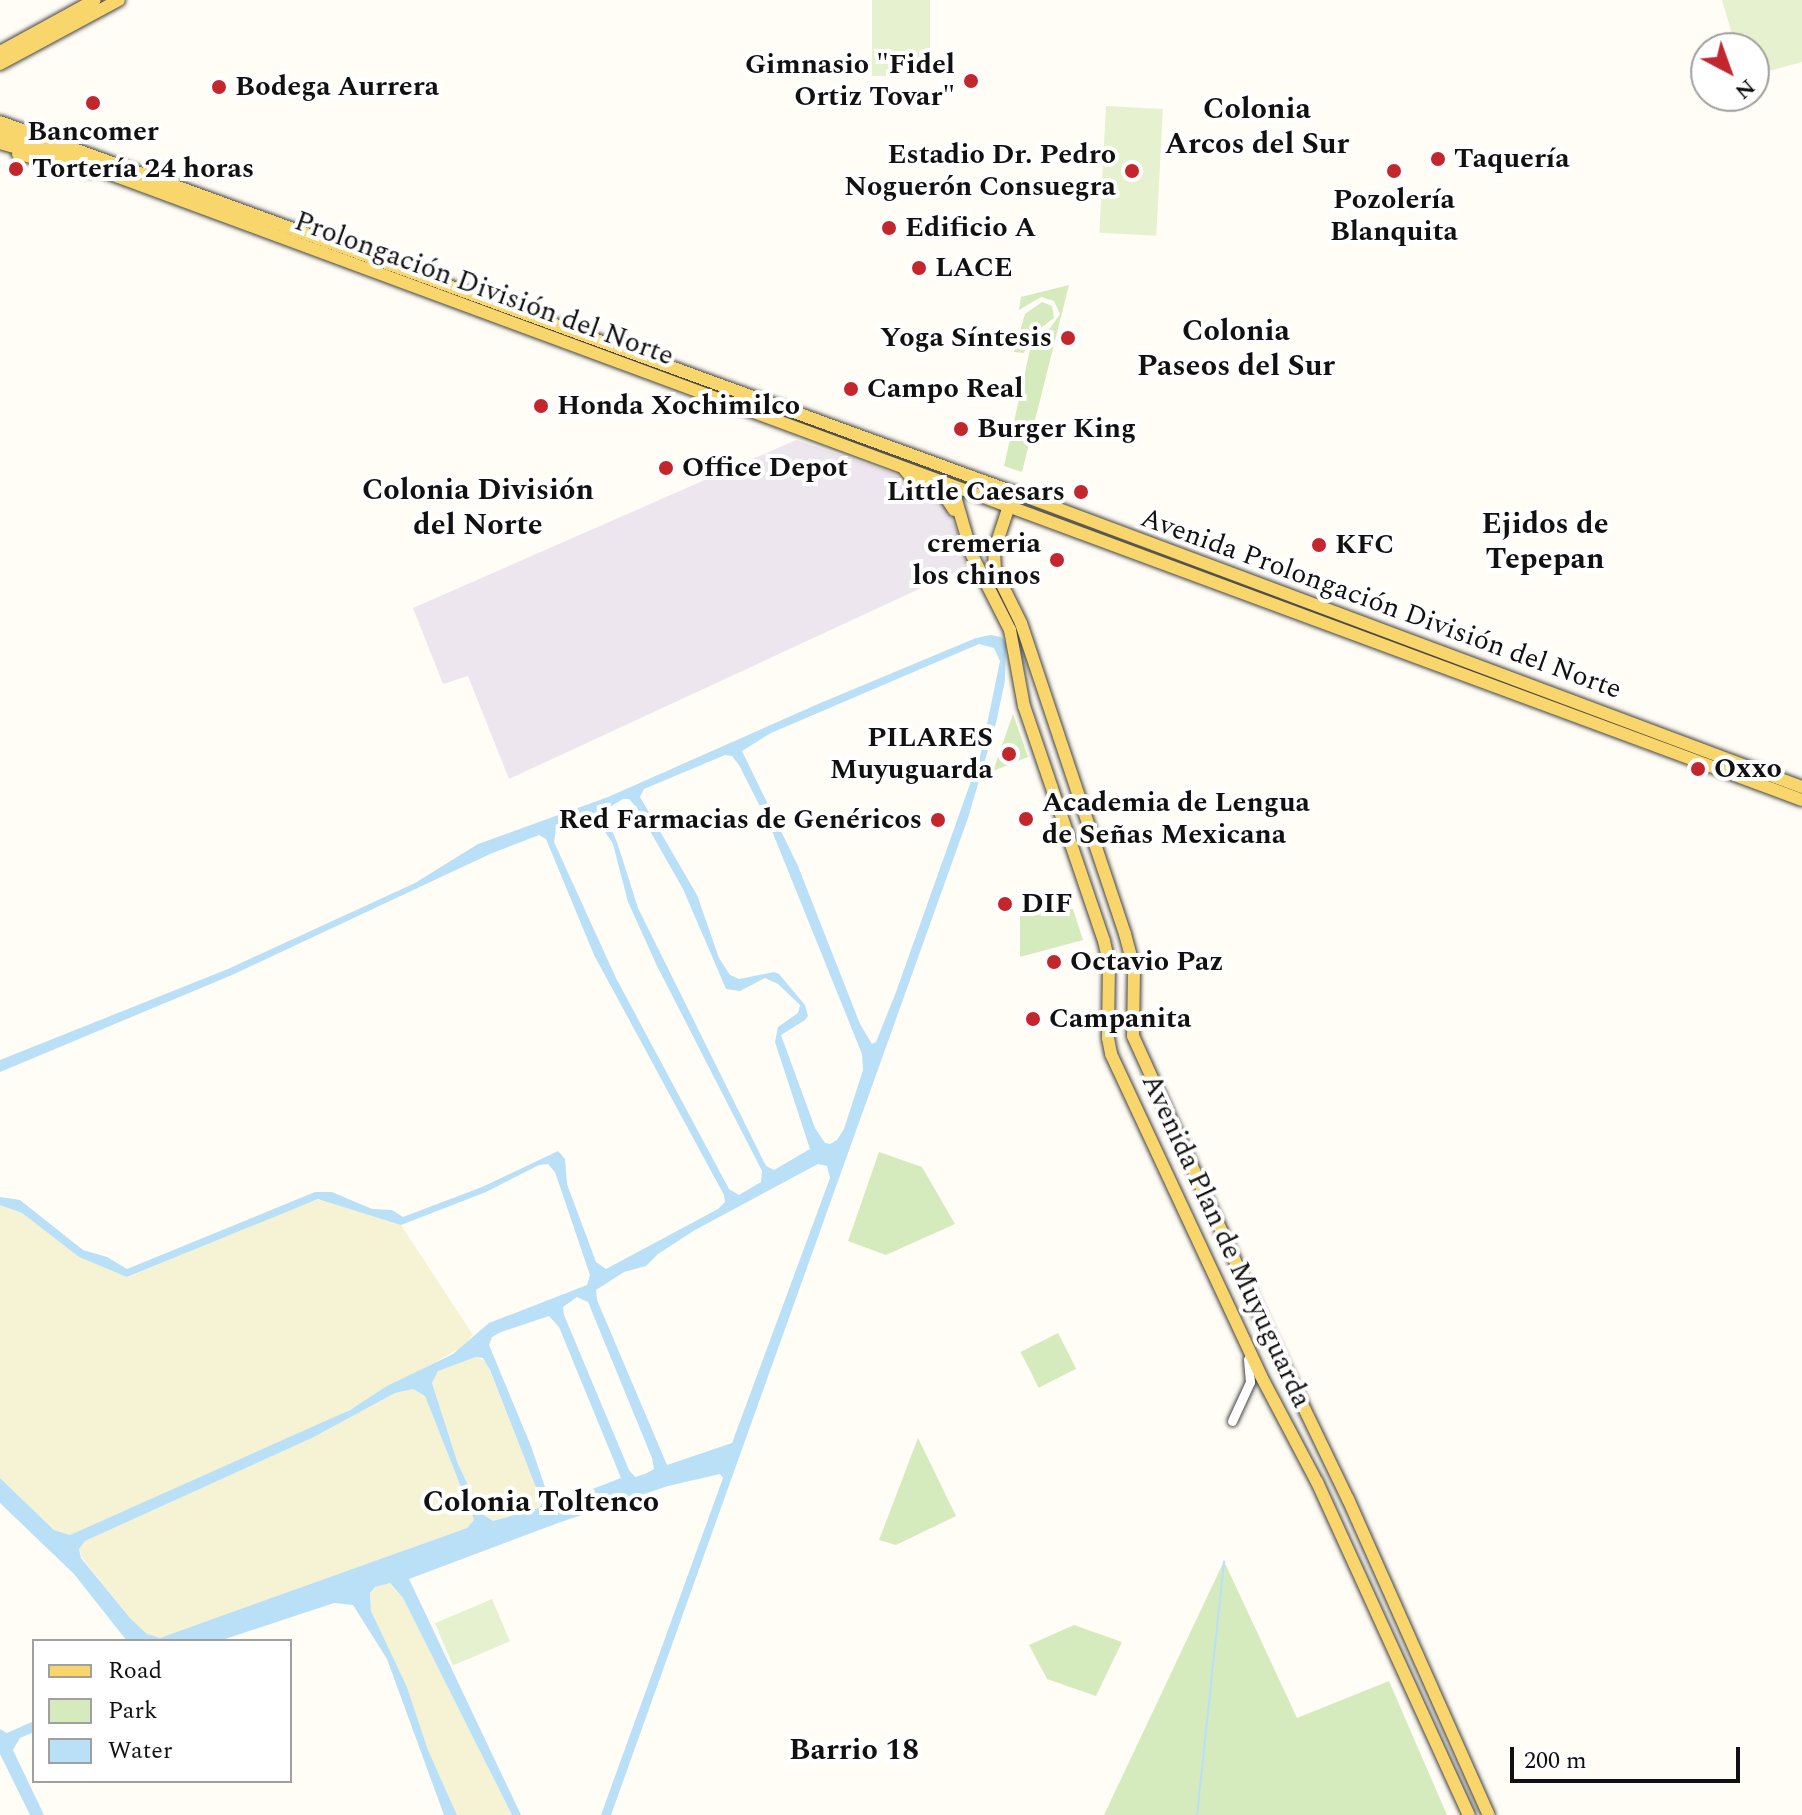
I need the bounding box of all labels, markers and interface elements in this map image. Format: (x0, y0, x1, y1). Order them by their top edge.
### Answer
north arrow (1690, 32, 1770, 112)
place label: Gimnasio "Fidel Ortiz Tovar" (745, 48, 955, 114)
place label: Bodega Aurrera (235, 70, 439, 104)
text: N (1727, 71, 1762, 107)
marker: Gimnasio "Fidel Ortiz Tovar" (962, 72, 980, 90)
marker: Bodega Aurrera (210, 78, 228, 96)
district label: Colonia Arcos del Sur (1165, 91, 1349, 162)
marker: Bancomer (84, 94, 102, 112)
place label: Bancomer (27, 115, 159, 149)
place label: Estadio Dr. Pedro Noguerón Consuegra (844, 138, 1116, 204)
place label: Taquería (1454, 142, 1570, 176)
marker: Taquería (1429, 150, 1447, 168)
place label: Tortería 24 horas (32, 152, 254, 186)
marker: Tortería 24 horas (7, 160, 25, 178)
marker: Estadio Dr. Pedro Noguerón Consuegra (1123, 162, 1141, 180)
marker: Pozolería Blanquita (1385, 162, 1403, 180)
place label: Pozolería Blanquita (1330, 183, 1458, 249)
street label: Prolongación División del Norte (290, 205, 678, 373)
place label: Edificio A (905, 211, 1036, 245)
marker: Edificio A (880, 219, 898, 237)
place label: LACE (935, 251, 1013, 285)
marker: LACE (910, 259, 928, 277)
district label: Colonia Paseos del Sur (1137, 313, 1335, 384)
place label: Yoga Síntesis (880, 321, 1052, 355)
marker: Yoga Síntesis (1059, 329, 1077, 347)
place label: Campo Real (867, 372, 1023, 406)
marker: Campo Real (842, 380, 860, 398)
place label: Honda Xochimilco (557, 389, 800, 423)
marker: Honda Xochimilco (532, 397, 550, 415)
place label: Burger King (977, 412, 1136, 446)
marker: Burger King (952, 420, 970, 438)
place label: Office Depot (682, 451, 848, 485)
marker: Office Depot (657, 459, 675, 477)
district label: Colonia División del Norte (362, 472, 594, 542)
place label: Little Caesars (887, 475, 1065, 509)
marker: Little Caesars (1072, 483, 1090, 501)
street label: Avenida Prolongación División del Norte (1136, 501, 1626, 707)
district label: Ejidos de Tepepan (1481, 506, 1609, 576)
place label: cremeria los chinos (913, 527, 1041, 593)
place label: KFC (1335, 528, 1394, 562)
marker: KFC (1310, 536, 1328, 554)
marker: cremeria los chinos (1048, 551, 1066, 569)
place label: PILARES Muyuguarda (830, 721, 993, 787)
marker: PILARES Muyuguarda (1000, 745, 1018, 763)
place label: Oxxo (1714, 752, 1782, 786)
marker: Oxxo (1689, 760, 1707, 778)
place label: Academia de Lengua de Señas Mexicana (1042, 786, 1310, 852)
place label: Red Farmacias de Genéricos (559, 803, 922, 837)
marker: Academia de Lengua de Señas Mexicana (1017, 810, 1035, 828)
marker: Red Farmacias de Genéricos (929, 811, 947, 829)
place label: DIF (1021, 887, 1073, 921)
marker: DIF (996, 895, 1014, 913)
place label: Octavio Paz (1070, 945, 1223, 979)
marker: Octavio Paz (1045, 953, 1063, 971)
place label: Campanita (1049, 1002, 1191, 1036)
marker: Campanita (1024, 1010, 1042, 1028)
street label: Avenida Plan de Muyuguarda (1134, 1069, 1318, 1413)
district label: Colonia Toltenco (423, 1484, 659, 1520)
legend (32, 1639, 292, 1783)
text: Road (108, 1653, 162, 1689)
text: Park (108, 1693, 158, 1729)
scale bar (1514, 1731, 1744, 1781)
district label: Barrio 18 (789, 1732, 919, 1768)
text: Water (108, 1733, 172, 1769)
text: 200 m (1524, 1743, 1587, 1779)

